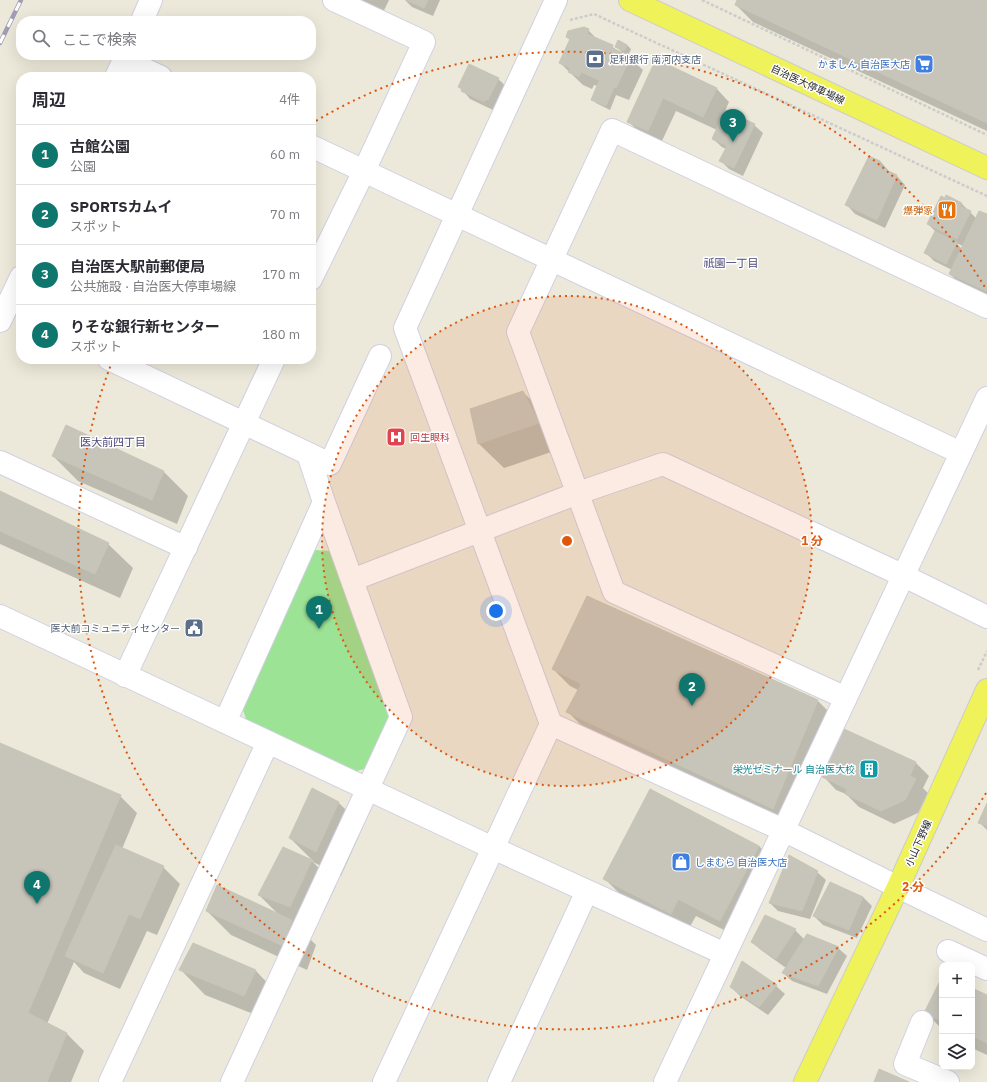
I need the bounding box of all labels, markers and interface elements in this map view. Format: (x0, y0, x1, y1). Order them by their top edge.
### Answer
search box (16, 16, 316, 60)
icon: search (30, 27, 52, 49)
text: ここで検索 (62, 30, 137, 49)
bank icon: 足利銀行 南河内支店 (584, 48, 606, 70)
place label: 足利銀行 南河内支店 (609, 53, 701, 66)
supermarket icon: かましん 自治医大店 (913, 53, 935, 75)
place label: かましん 自治医大店 (818, 58, 910, 71)
street label: 自治医大停車場線 (769, 62, 847, 107)
text: 周辺 (32, 89, 66, 111)
text: 4件 (279, 91, 300, 108)
pin: 3 (720, 109, 746, 142)
text: 古館公園 (70, 137, 130, 156)
text: 1 (41, 146, 49, 163)
text: 60 m (270, 146, 300, 163)
text: 公園 (70, 158, 96, 175)
text: SPORTSカムイ (70, 197, 173, 216)
restaurant icon: 爆弾家 (936, 199, 958, 221)
place label: 爆弾家 (903, 204, 933, 217)
text: 2 (41, 206, 49, 223)
text: 70 m (270, 206, 300, 223)
text: スポット (70, 218, 122, 235)
district label: 祇園一丁目 (704, 256, 759, 270)
text: 自治医大駅前郵便局 (70, 257, 205, 276)
text: 3 (41, 266, 49, 283)
text: 170 m (262, 266, 300, 283)
text: 公共施設 · 自治医大停車場線 (70, 278, 236, 295)
text: りそな銀行新センター (70, 317, 220, 336)
text: 4 (41, 326, 49, 343)
text: 180 m (262, 326, 300, 343)
text: スポット (70, 338, 122, 355)
hospital icon: 回生眼科 (385, 426, 407, 448)
place label: 回生眼科 (410, 431, 450, 444)
district label: 医大前四丁目 (80, 435, 146, 449)
text: 1 分 (801, 533, 823, 548)
centre of rings (560, 534, 574, 548)
pin: 1 (306, 596, 332, 629)
your location (486, 601, 506, 621)
public building icon: 医大前コミュニティセンター (183, 617, 205, 639)
place label: 医大前コミュニティセンター (51, 622, 180, 635)
pin: 2 (679, 673, 705, 706)
building icon: 栄光ゼミナール 自治医大校 (858, 758, 880, 780)
place label: 栄光ゼミナール 自治医大校 (733, 763, 855, 776)
street label: 小山下野線 (902, 818, 935, 869)
shop icon: しまむら 自治医大店 (670, 851, 692, 873)
place label: しまむら 自治医大店 (695, 856, 787, 869)
pin: 4 (24, 871, 50, 904)
text: 2 分 (902, 879, 924, 894)
map controls (939, 962, 975, 1070)
button: + (939, 962, 975, 998)
button: − (939, 998, 975, 1034)
button: layers (939, 1034, 975, 1070)

